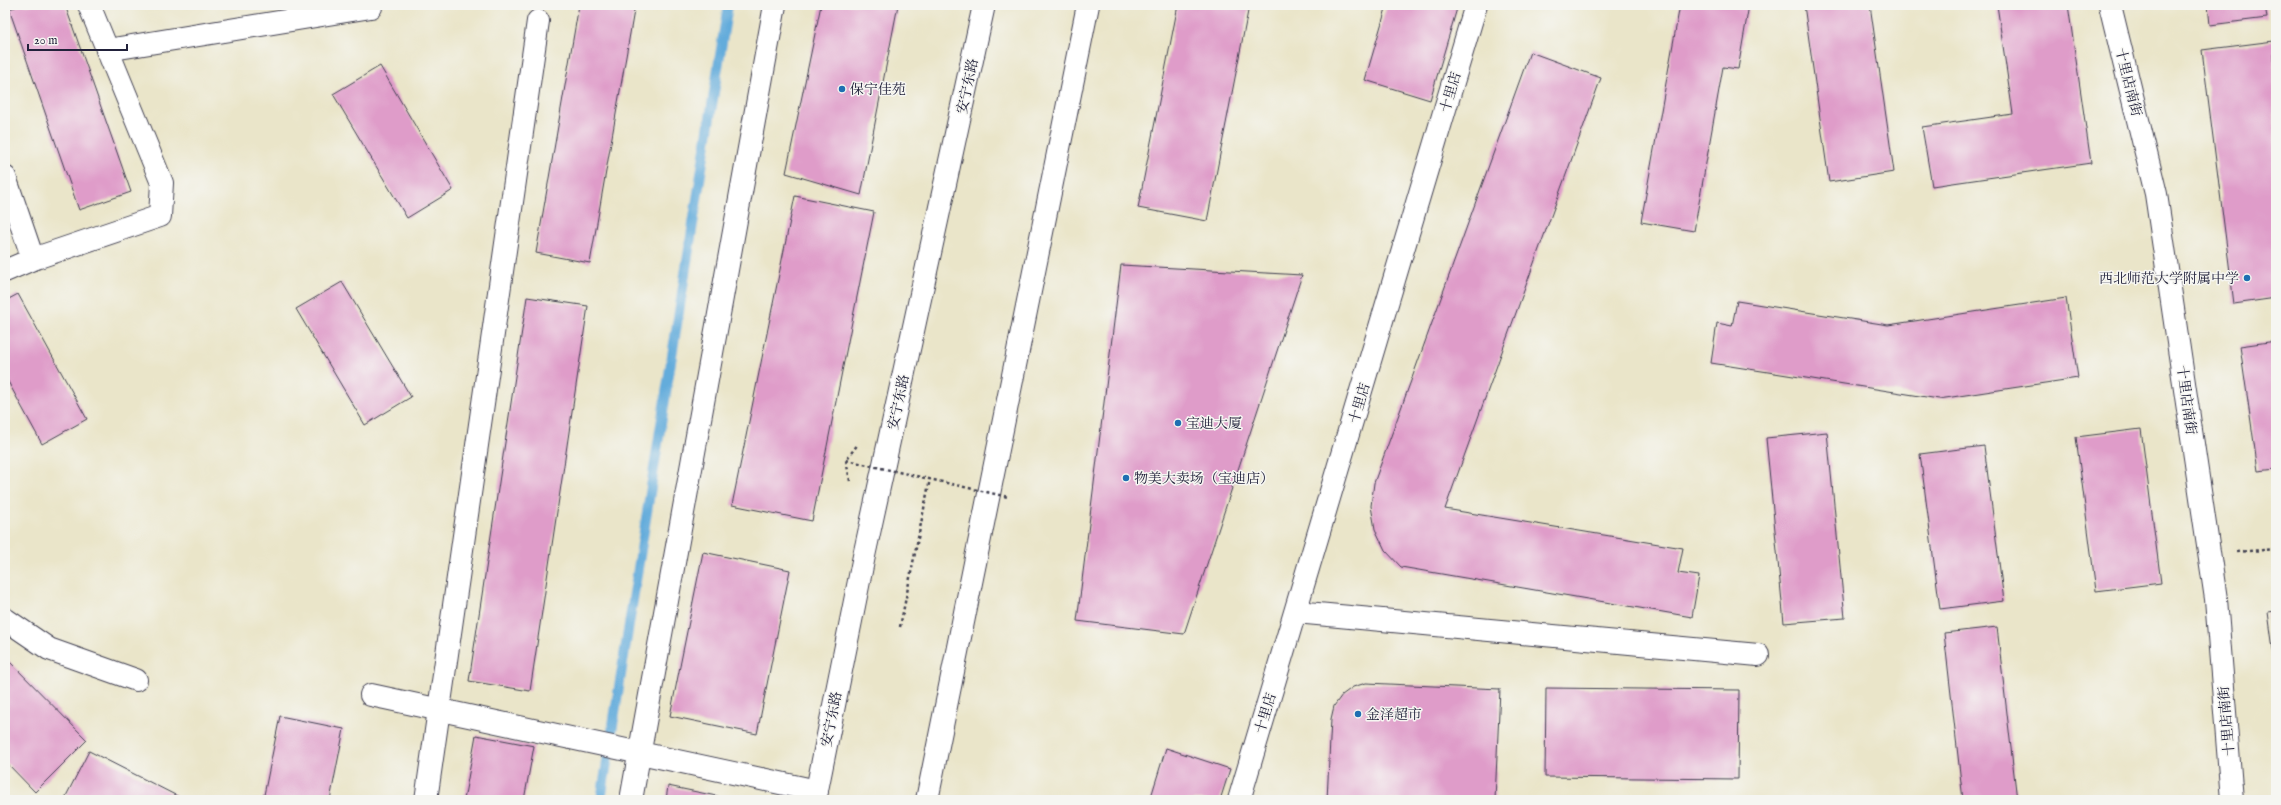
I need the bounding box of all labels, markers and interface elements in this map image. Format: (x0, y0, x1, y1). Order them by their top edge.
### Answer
scale bar (28, 26, 127, 52)
text: 20 m (34, 33, 57, 48)
street label: 十里店南街 (2111, 46, 2145, 118)
street label: 安宁东路 (953, 57, 983, 115)
street label: 十里店 (1437, 70, 1465, 115)
place label: 保宁佳苑 (850, 81, 906, 99)
marker: 保宁佳苑 (837, 84, 847, 94)
place label: 西北师范大学附属中学 (2099, 270, 2239, 288)
marker: 西北师范大学附属中学 (2242, 273, 2252, 283)
street label: 十里店南街 (2172, 364, 2200, 436)
street label: 安宁东路 (884, 373, 914, 431)
street label: 十里店 (1346, 381, 1374, 426)
place label: 宝迪大厦 (1186, 415, 1242, 433)
marker: 宝迪大厦 (1173, 418, 1183, 428)
place label: 物美大卖场（宝迪店） (1134, 470, 1274, 488)
marker: 物美大卖场（宝迪店） (1121, 473, 1131, 483)
street label: 十里店南街 (2215, 685, 2239, 757)
street label: 安宁东路 (818, 690, 846, 748)
street label: 十里店 (1251, 691, 1281, 736)
place label: 金泽超市 (1366, 706, 1422, 724)
marker: 金泽超市 (1353, 709, 1363, 719)

